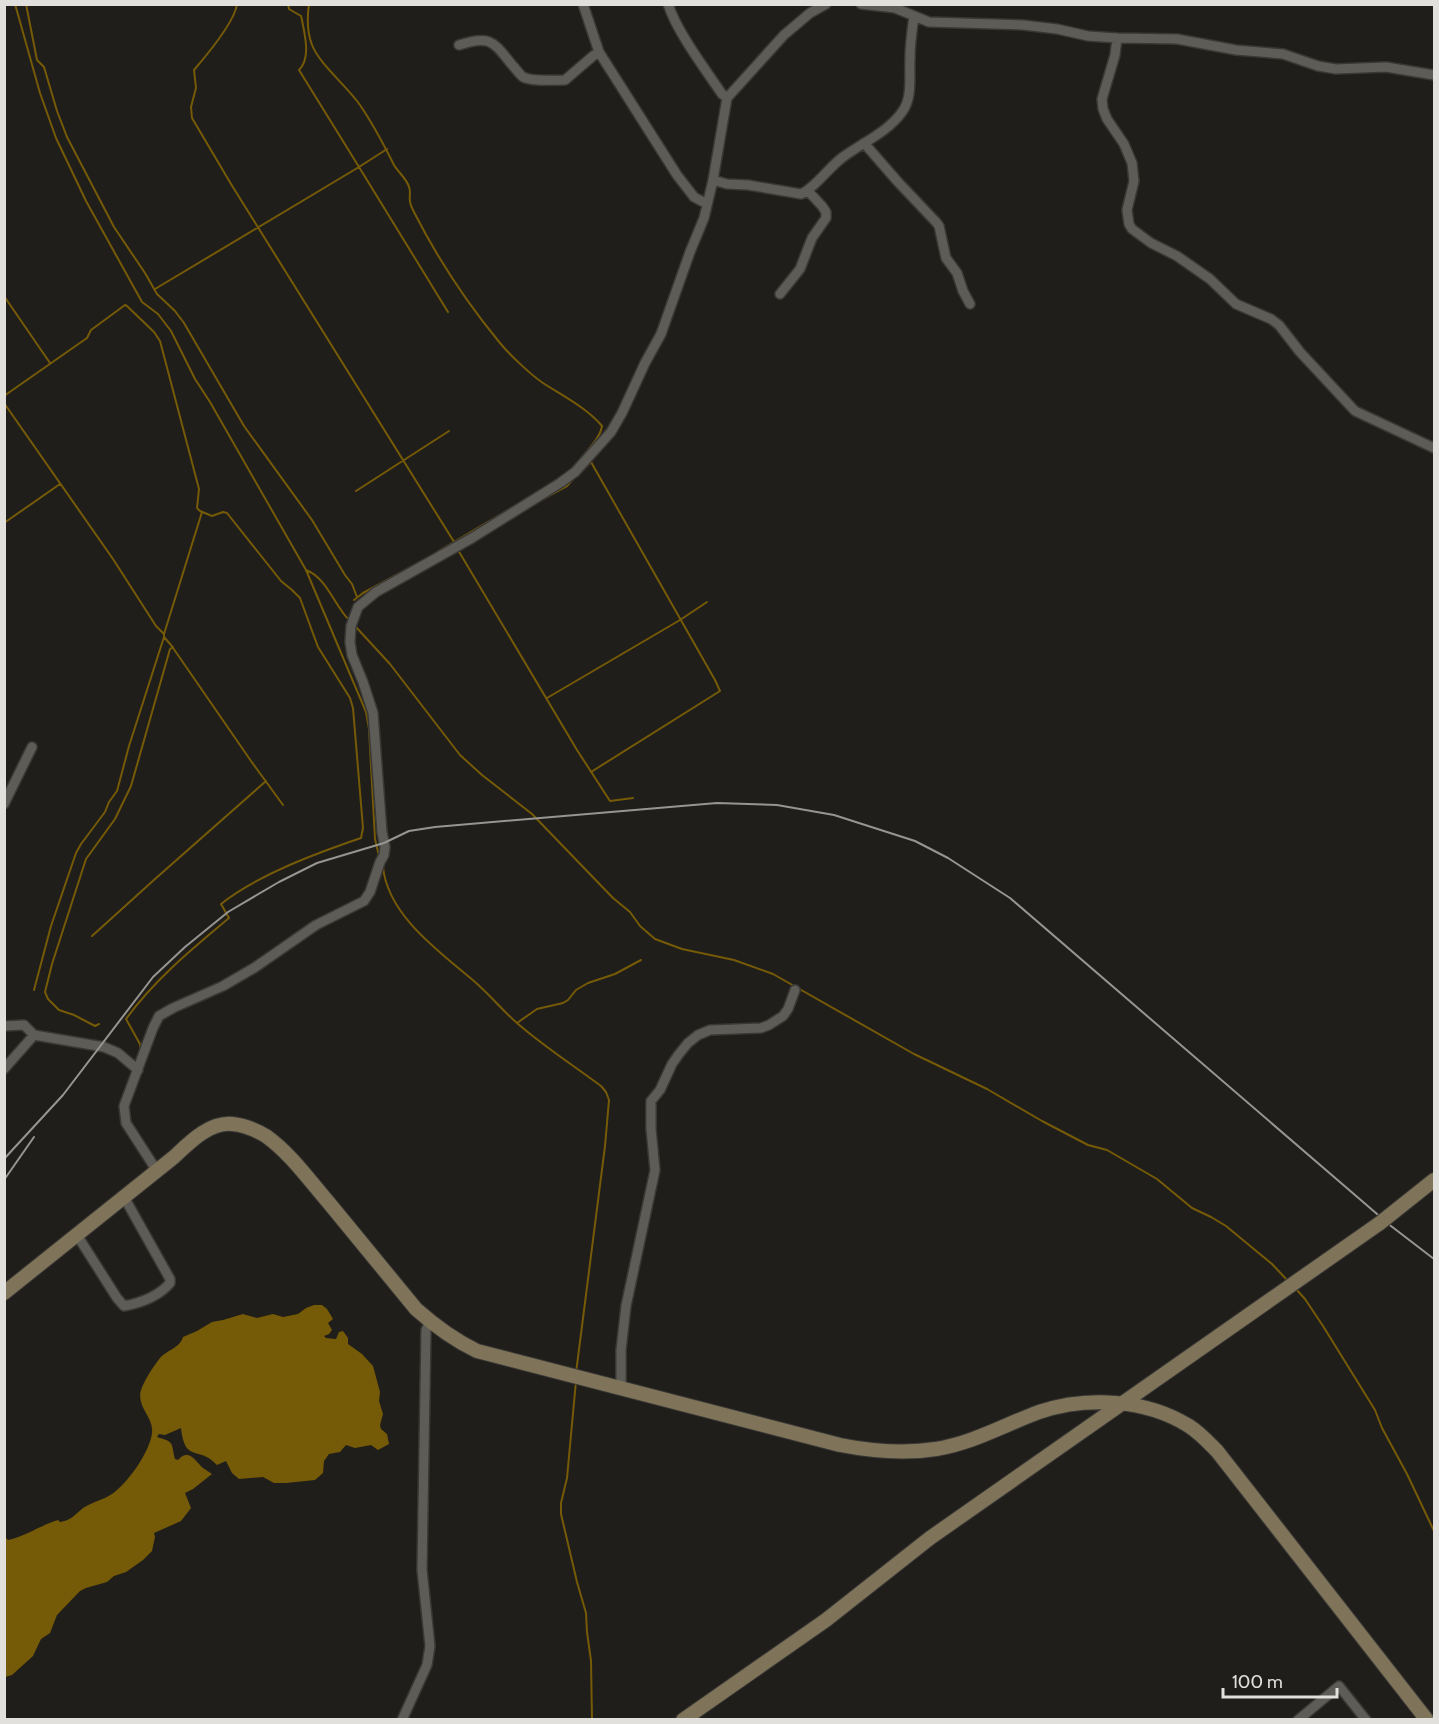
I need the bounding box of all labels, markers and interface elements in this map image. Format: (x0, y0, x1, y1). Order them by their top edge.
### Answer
scale bar (1223, 1661, 1337, 1699)
text: 100 m (1232, 1671, 1283, 1693)

